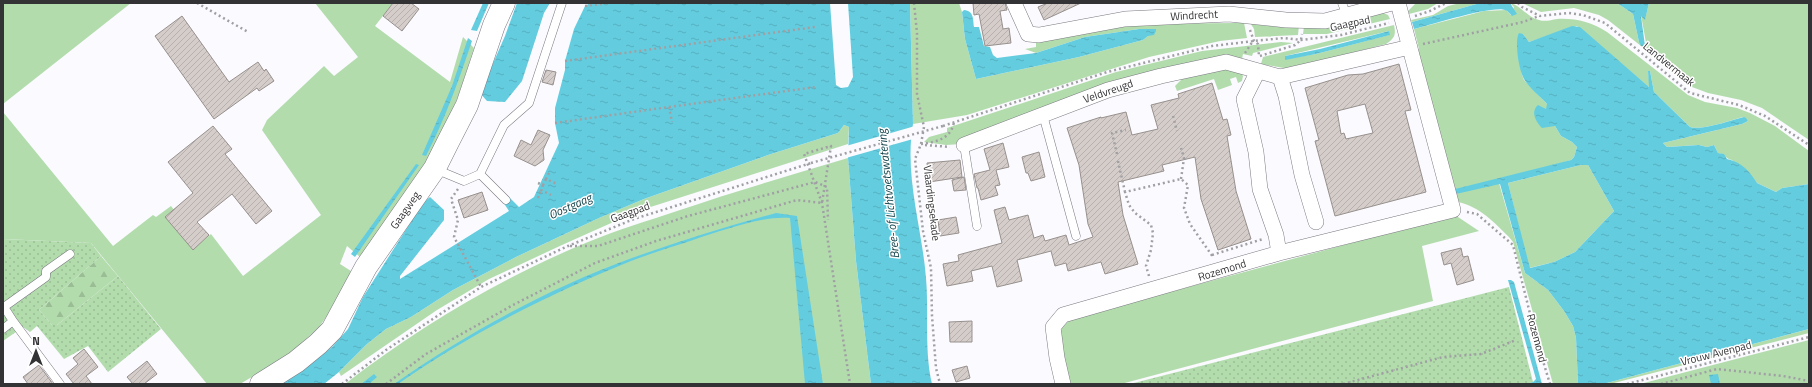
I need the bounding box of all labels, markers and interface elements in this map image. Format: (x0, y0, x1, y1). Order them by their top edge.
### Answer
street label: Windrecht (1170, 6, 1218, 24)
street label: Gaagpad (1328, 11, 1372, 35)
street label: Landvermaak (1640, 38, 1699, 90)
street label: Veldvreugd (1081, 75, 1135, 107)
water label: Bree- of Lichtvoetswatering (872, 127, 904, 260)
street label: Vlaardingsekade (919, 164, 945, 242)
water label: Oostgaag (545, 187, 596, 224)
street label: Gaagweg (386, 188, 424, 232)
street label: Gaagpad (608, 197, 652, 226)
street label: Rozemond (1196, 255, 1248, 285)
street label: Rozemond (1523, 312, 1551, 364)
north arrow (16, 331, 56, 371)
text: N (32, 333, 40, 349)
street label: Vrouw Avenpad (1679, 336, 1753, 370)

